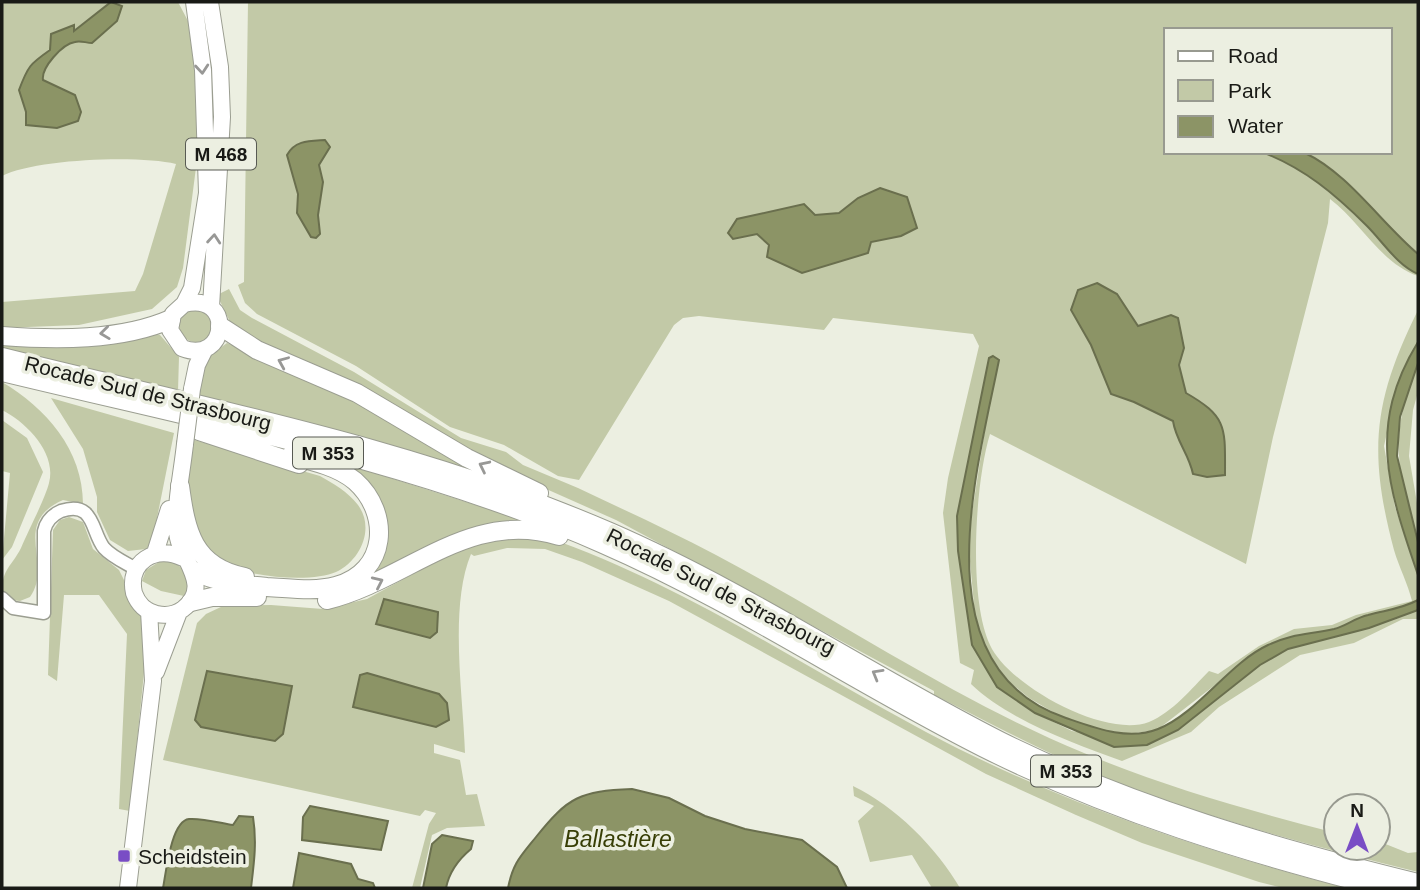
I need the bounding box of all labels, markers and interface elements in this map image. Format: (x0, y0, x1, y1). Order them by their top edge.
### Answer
legend (1164, 28, 1392, 154)
text: Road (1228, 44, 1278, 67)
one-way arrow (194, 64, 209, 75)
text: Park (1228, 79, 1272, 102)
text: Water (1228, 114, 1283, 137)
road number: M 468 (186, 138, 256, 170)
one-way arrow (207, 233, 222, 244)
one-way arrow (99, 326, 111, 341)
street label: Rocade Sud de Strasbourg (22, 351, 274, 435)
one-way arrow (277, 356, 289, 370)
road number: M 353 (293, 437, 363, 468)
one-way arrow (479, 460, 491, 474)
street label: Rocade Sud de Strasbourg (603, 523, 839, 659)
one-way arrow (371, 577, 383, 591)
one-way arrow (872, 669, 884, 682)
road number: M 353 (1031, 756, 1101, 786)
north arrow (1322, 792, 1392, 862)
text: N (1350, 800, 1364, 821)
water label: Ballastière (564, 826, 672, 852)
place label: Scheidstein (138, 845, 247, 868)
marker: Scheidstein (116, 848, 132, 864)

